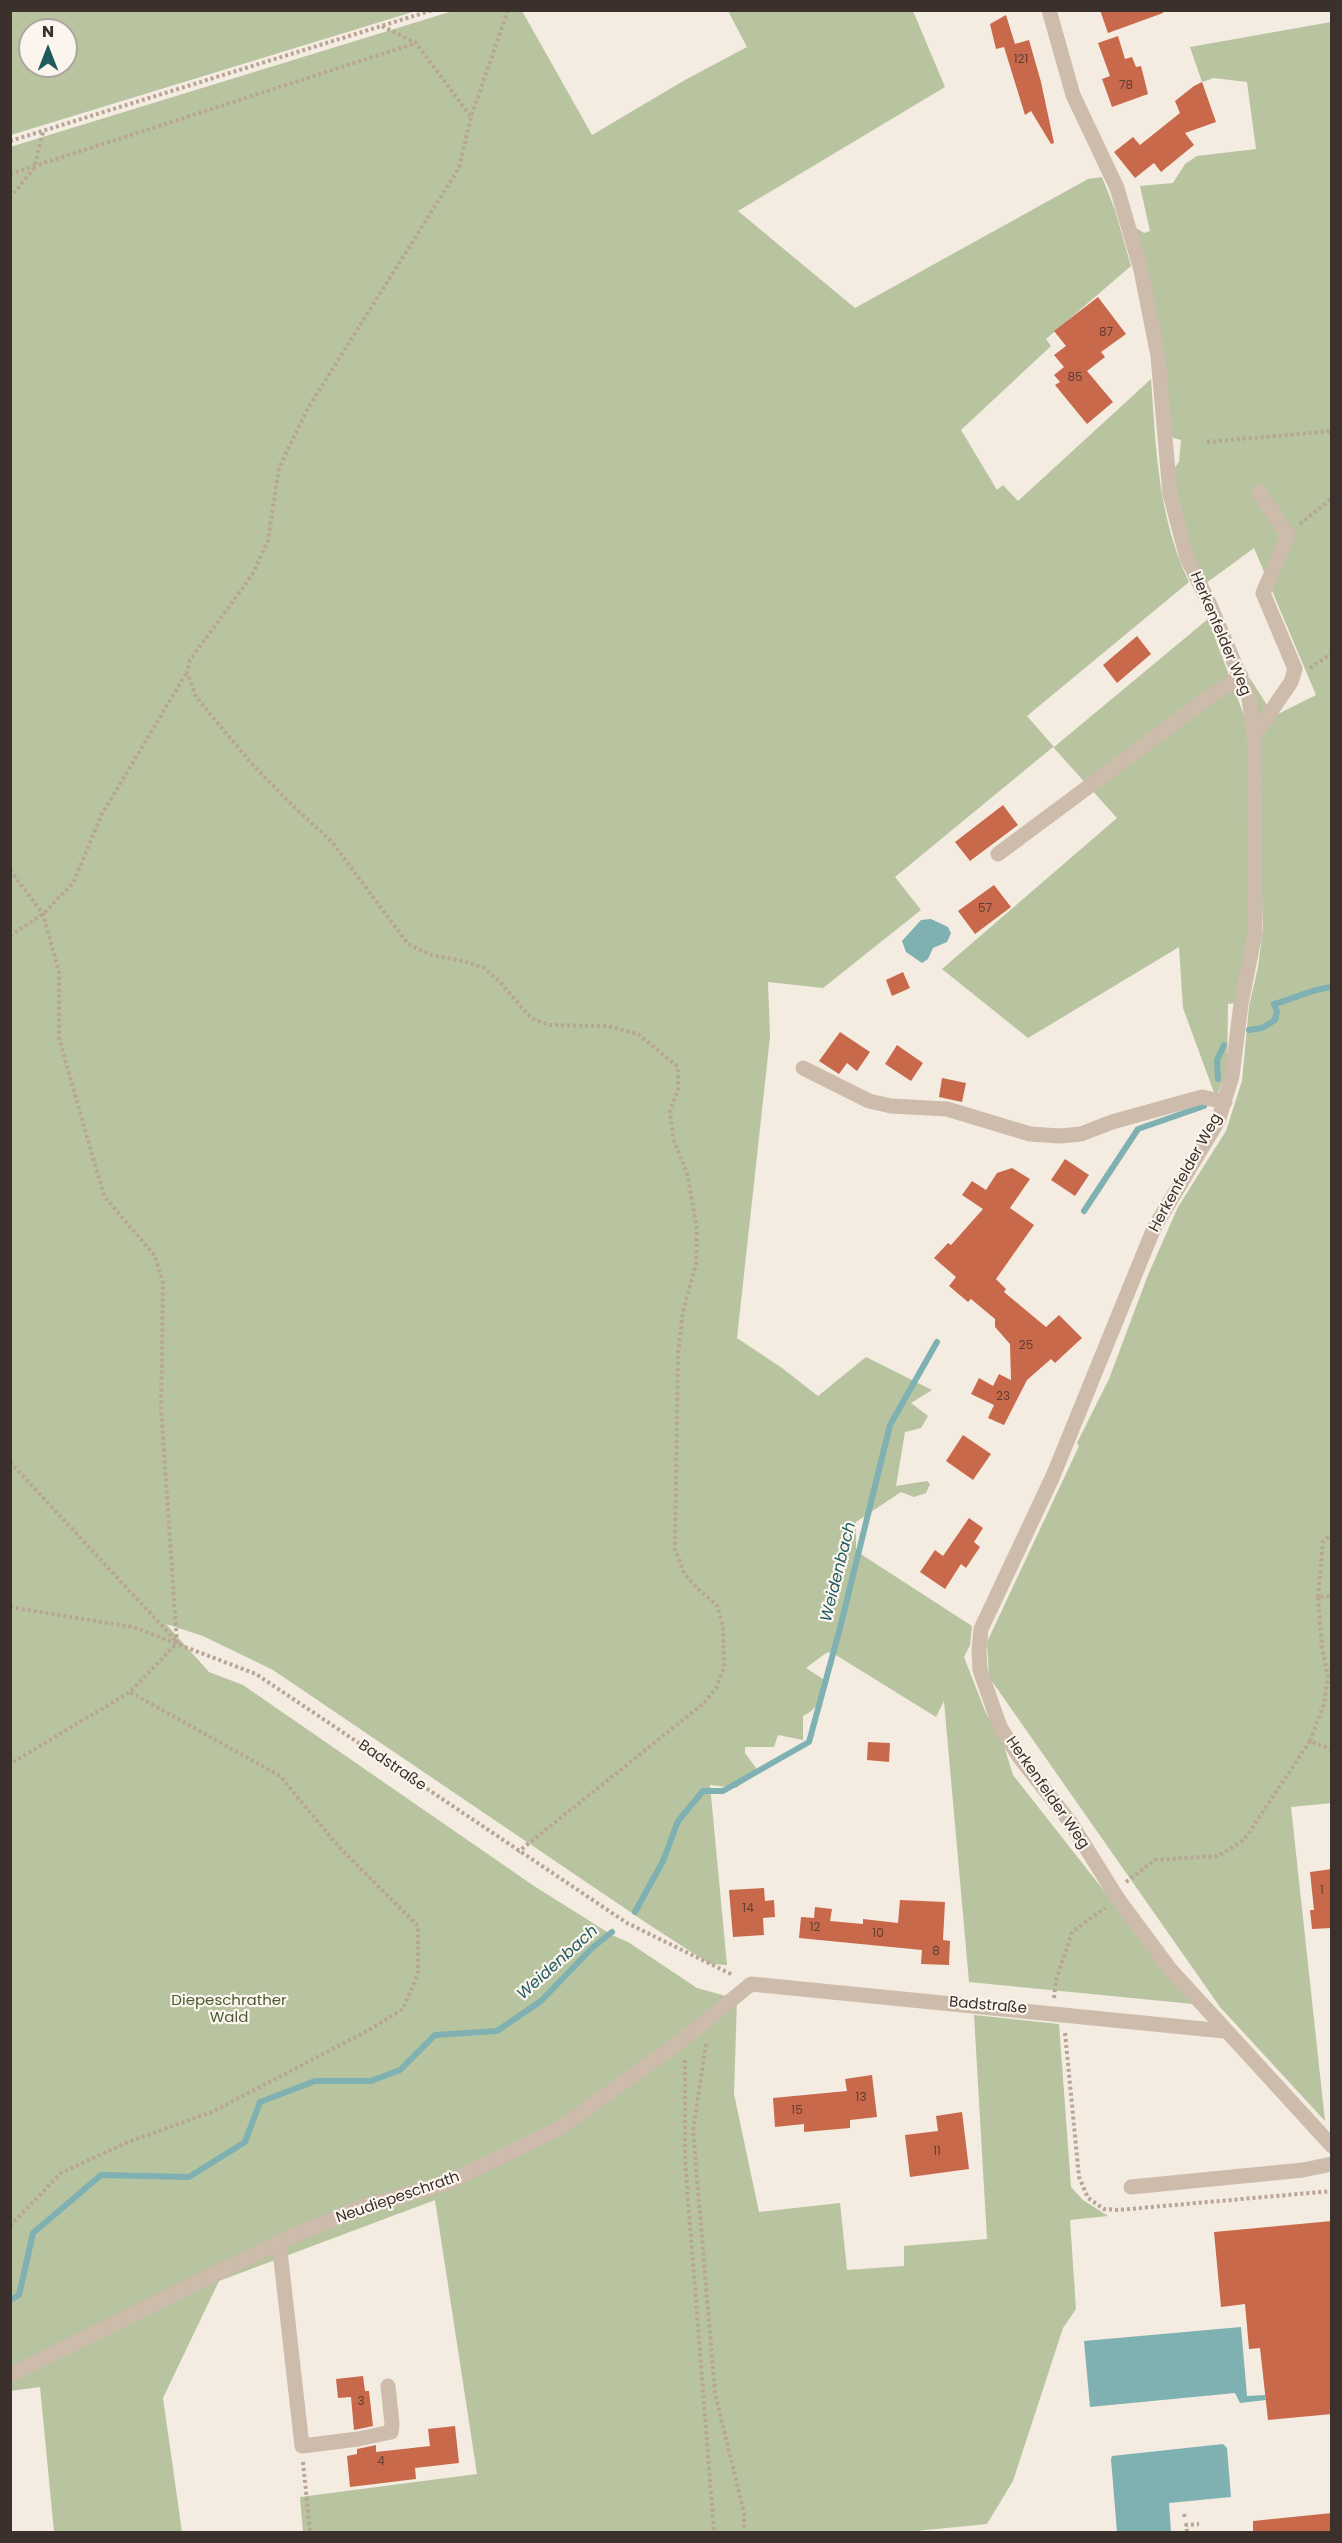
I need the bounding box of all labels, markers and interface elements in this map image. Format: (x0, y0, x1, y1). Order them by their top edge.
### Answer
north arrow (18, 18, 78, 78)
text: N (42, 20, 54, 43)
house number: 121 (1014, 53, 1028, 67)
house number: 78 (1119, 79, 1133, 93)
house number: 87 (1099, 326, 1113, 340)
house number: 85 (1067, 371, 1083, 385)
street label: Herkenfelder Weg (1186, 569, 1254, 699)
house number: 57 (978, 902, 992, 916)
street label: Herkenfelder Weg (1146, 1110, 1226, 1236)
house number: 25 (1019, 1339, 1033, 1353)
house number: 23 (996, 1390, 1010, 1404)
water label: Weidenbach (817, 1520, 861, 1624)
street label: Herkenfelder Weg (1002, 1733, 1092, 1853)
street label: Badstraße (355, 1737, 429, 1795)
house number: 1 (1320, 1884, 1324, 1898)
house number: 14 (742, 1902, 754, 1916)
house number: 12 (810, 1921, 820, 1935)
water label: Weidenbach (514, 1922, 602, 2004)
house number: 10 (872, 1927, 884, 1941)
house number: 8 (932, 1945, 940, 1959)
park label: Diepeschrather Wald (171, 1992, 287, 2027)
street label: Badstraße (948, 1994, 1028, 2018)
house number: 13 (856, 2091, 866, 2105)
house number: 15 (791, 2104, 803, 2118)
house number: 11 (933, 2145, 941, 2159)
street label: Neudiepeschrath (334, 2168, 462, 2228)
house number: 3 (357, 2395, 365, 2409)
house number: 4 (377, 2455, 385, 2469)

